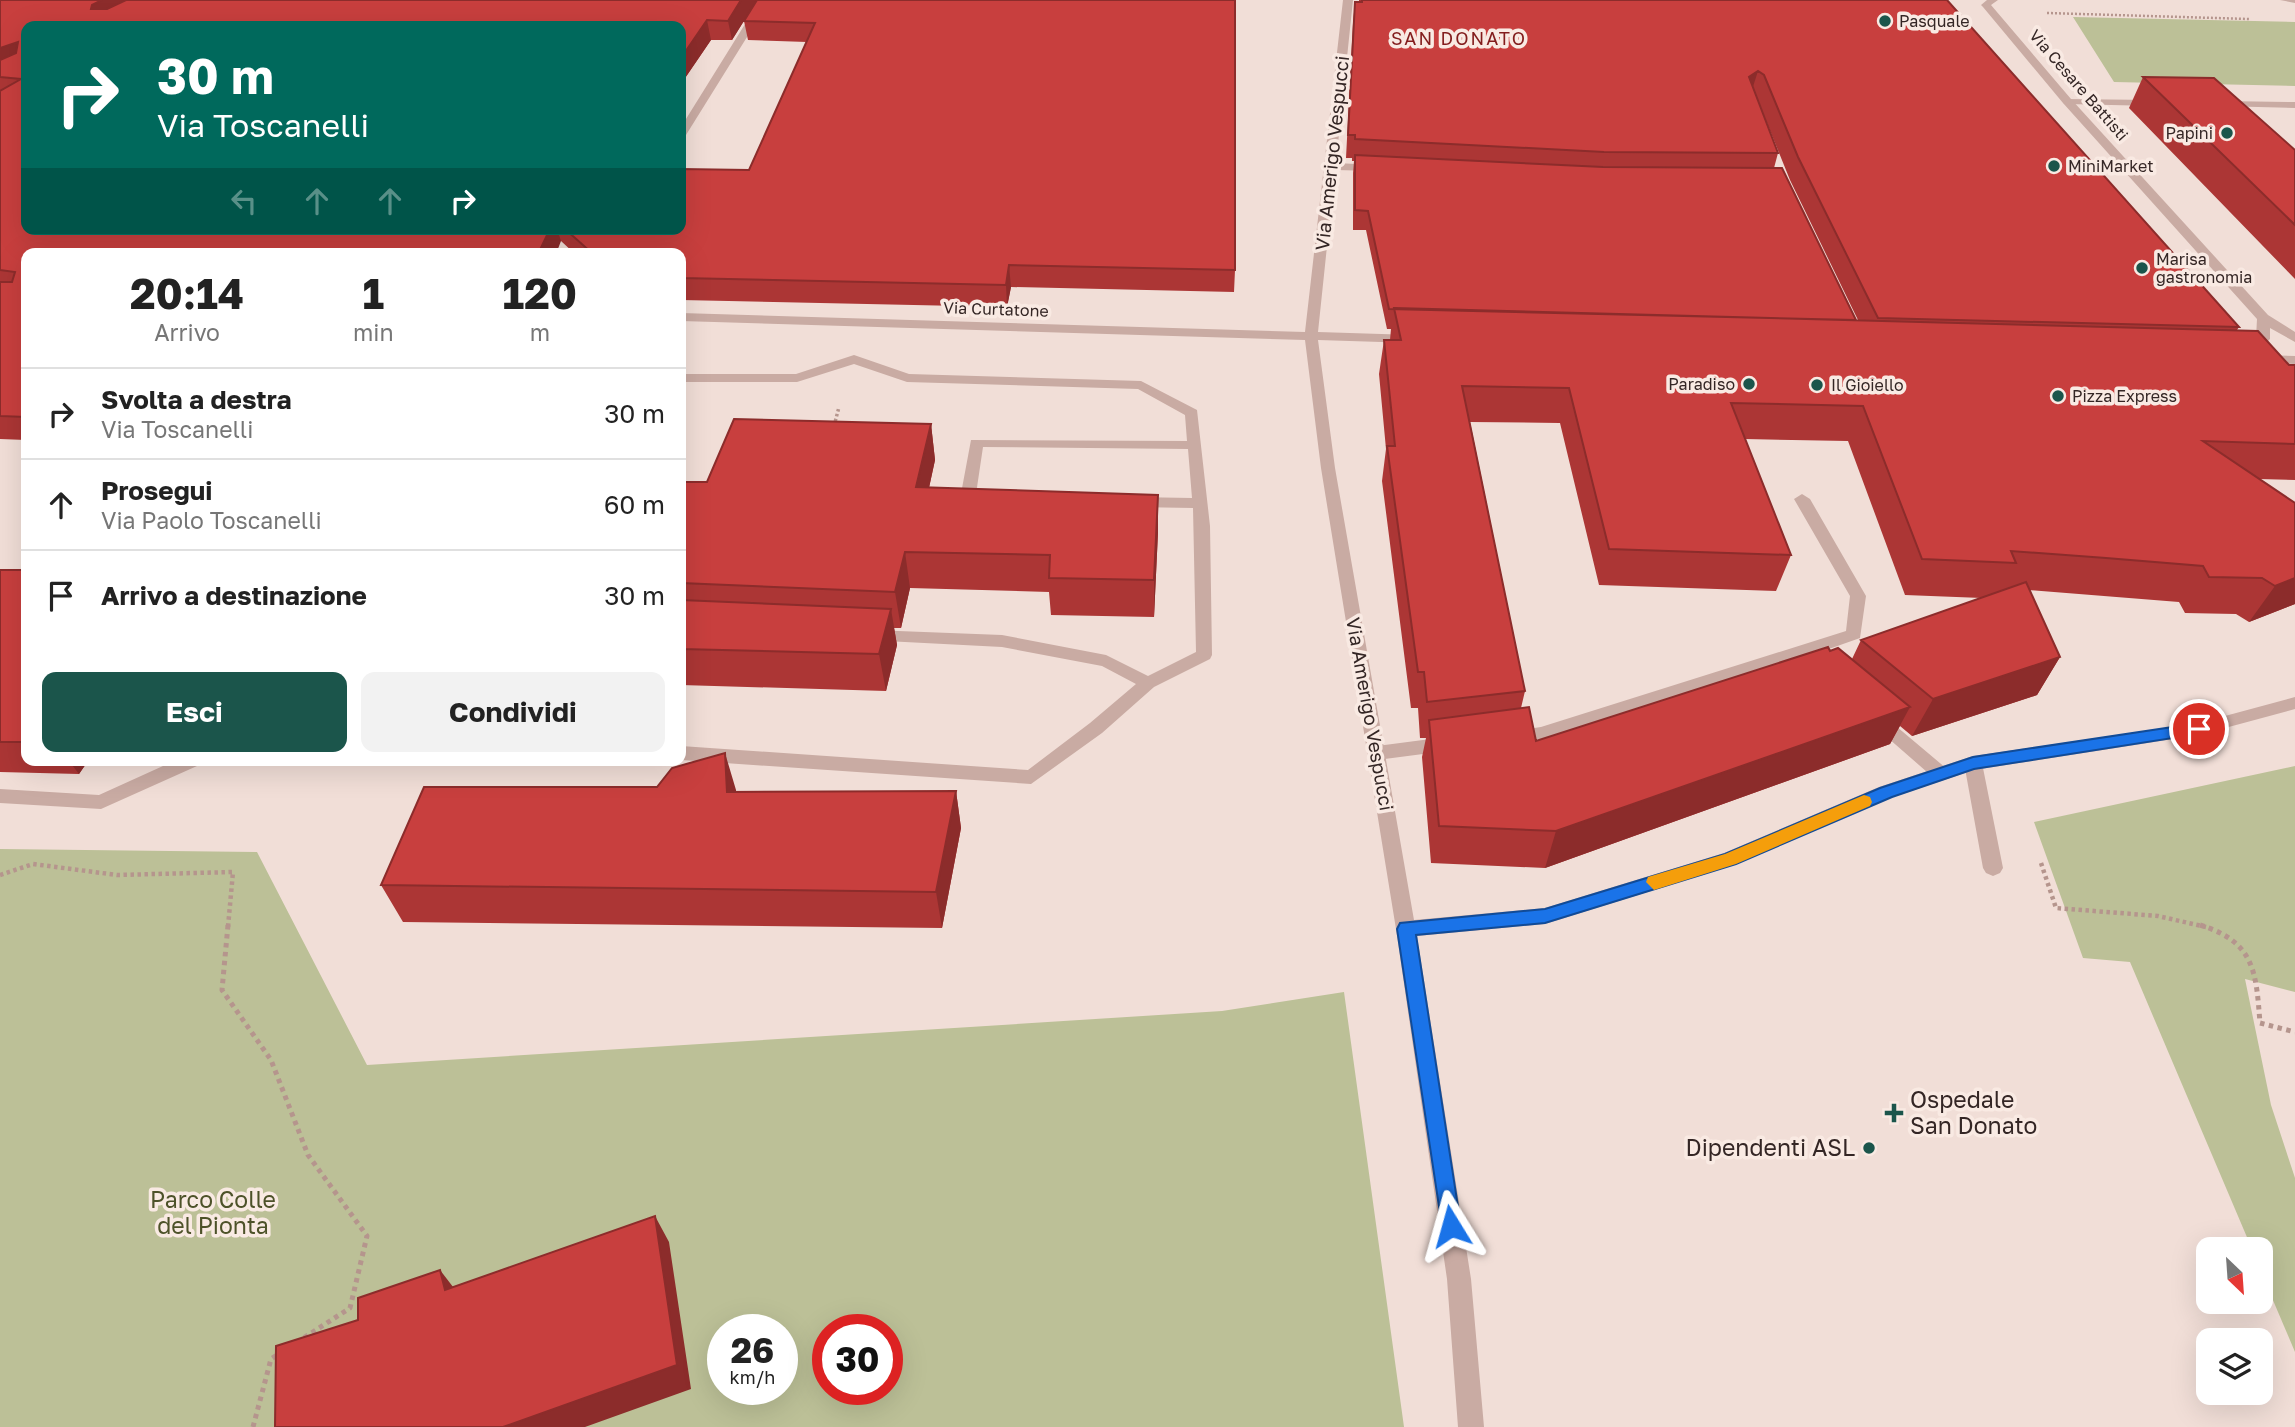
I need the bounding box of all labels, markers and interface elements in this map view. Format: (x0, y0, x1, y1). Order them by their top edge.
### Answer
place label: Pasquale (1899, 11, 1970, 31)
marker: Pasquale (1877, 13, 1893, 29)
street label: Via Cesare Battisti (2025, 25, 2133, 145)
district label: SAN DONATO (1391, 27, 1527, 49)
text: 30 m (157, 46, 274, 105)
icon: right (42, 49, 133, 140)
street label: Via Amerigo Vespucci (1310, 54, 1353, 252)
text: Via Toscanelli (157, 106, 369, 144)
place label: Papini (2165, 123, 2213, 143)
marker: Papini (2219, 125, 2235, 141)
place label: MiniMarket (2068, 156, 2154, 176)
marker: MiniMarket (2046, 158, 2062, 174)
icon: left (225, 182, 263, 220)
icon: ahead (298, 182, 336, 220)
icon: ahead (371, 182, 409, 220)
icon: right (444, 182, 482, 220)
place label: Marisa gastronomia (2156, 249, 2252, 287)
marker: Marisa gastronomia (2134, 260, 2150, 276)
text: 20:14 (130, 268, 244, 318)
text: 1 (363, 268, 384, 318)
text: 120 (503, 268, 577, 318)
street label: Via Curtatone (943, 297, 1049, 321)
text: Arrivo (154, 318, 220, 346)
text: min (353, 318, 394, 346)
text: m (530, 318, 550, 346)
place label: Paradiso (1668, 374, 1735, 394)
place label: Il Gioiello (1831, 375, 1904, 395)
marker: Paradiso (1741, 376, 1757, 392)
marker: Il Gioiello (1809, 377, 1825, 393)
text: Svolta a destra (101, 384, 292, 415)
place label: Pizza Express (2072, 386, 2177, 406)
marker: Pizza Express (2050, 388, 2066, 404)
icon: right (42, 395, 80, 433)
text: 30 m (604, 398, 665, 429)
text: Via Toscanelli (101, 415, 253, 443)
text: Prosegui (101, 475, 212, 506)
icon: ahead (42, 486, 80, 524)
text: 60 m (604, 489, 665, 520)
text: Via Paolo Toscanelli (101, 506, 322, 534)
icon: arrive (42, 577, 80, 615)
text: Arrivo a destinazione (101, 580, 367, 611)
text: 30 m (604, 580, 665, 611)
street label: Via Amerigo Vespucci (1342, 615, 1399, 812)
button: Esci (42, 672, 347, 752)
button: Condividi (361, 672, 665, 752)
pin (2169, 699, 2229, 759)
icon: arrive (2180, 710, 2218, 748)
place label: Ospedale San Donato (1910, 1085, 2037, 1139)
marker: Ospedale San Donato (1884, 1103, 1904, 1123)
place label: Dipendenti ASL (1686, 1133, 1855, 1161)
marker: Dipendenti ASL (1861, 1140, 1877, 1156)
park label: Parco Colle del Pionta (150, 1185, 276, 1239)
position arrow (1414, 1189, 1488, 1263)
north arrow (2196, 1237, 2273, 1314)
map controls (2196, 1237, 2273, 1405)
speed limit sign: 30 (812, 1314, 903, 1405)
button: layers (2196, 1328, 2273, 1405)
text: 26 (731, 1329, 774, 1371)
text: km/h (730, 1366, 775, 1388)

